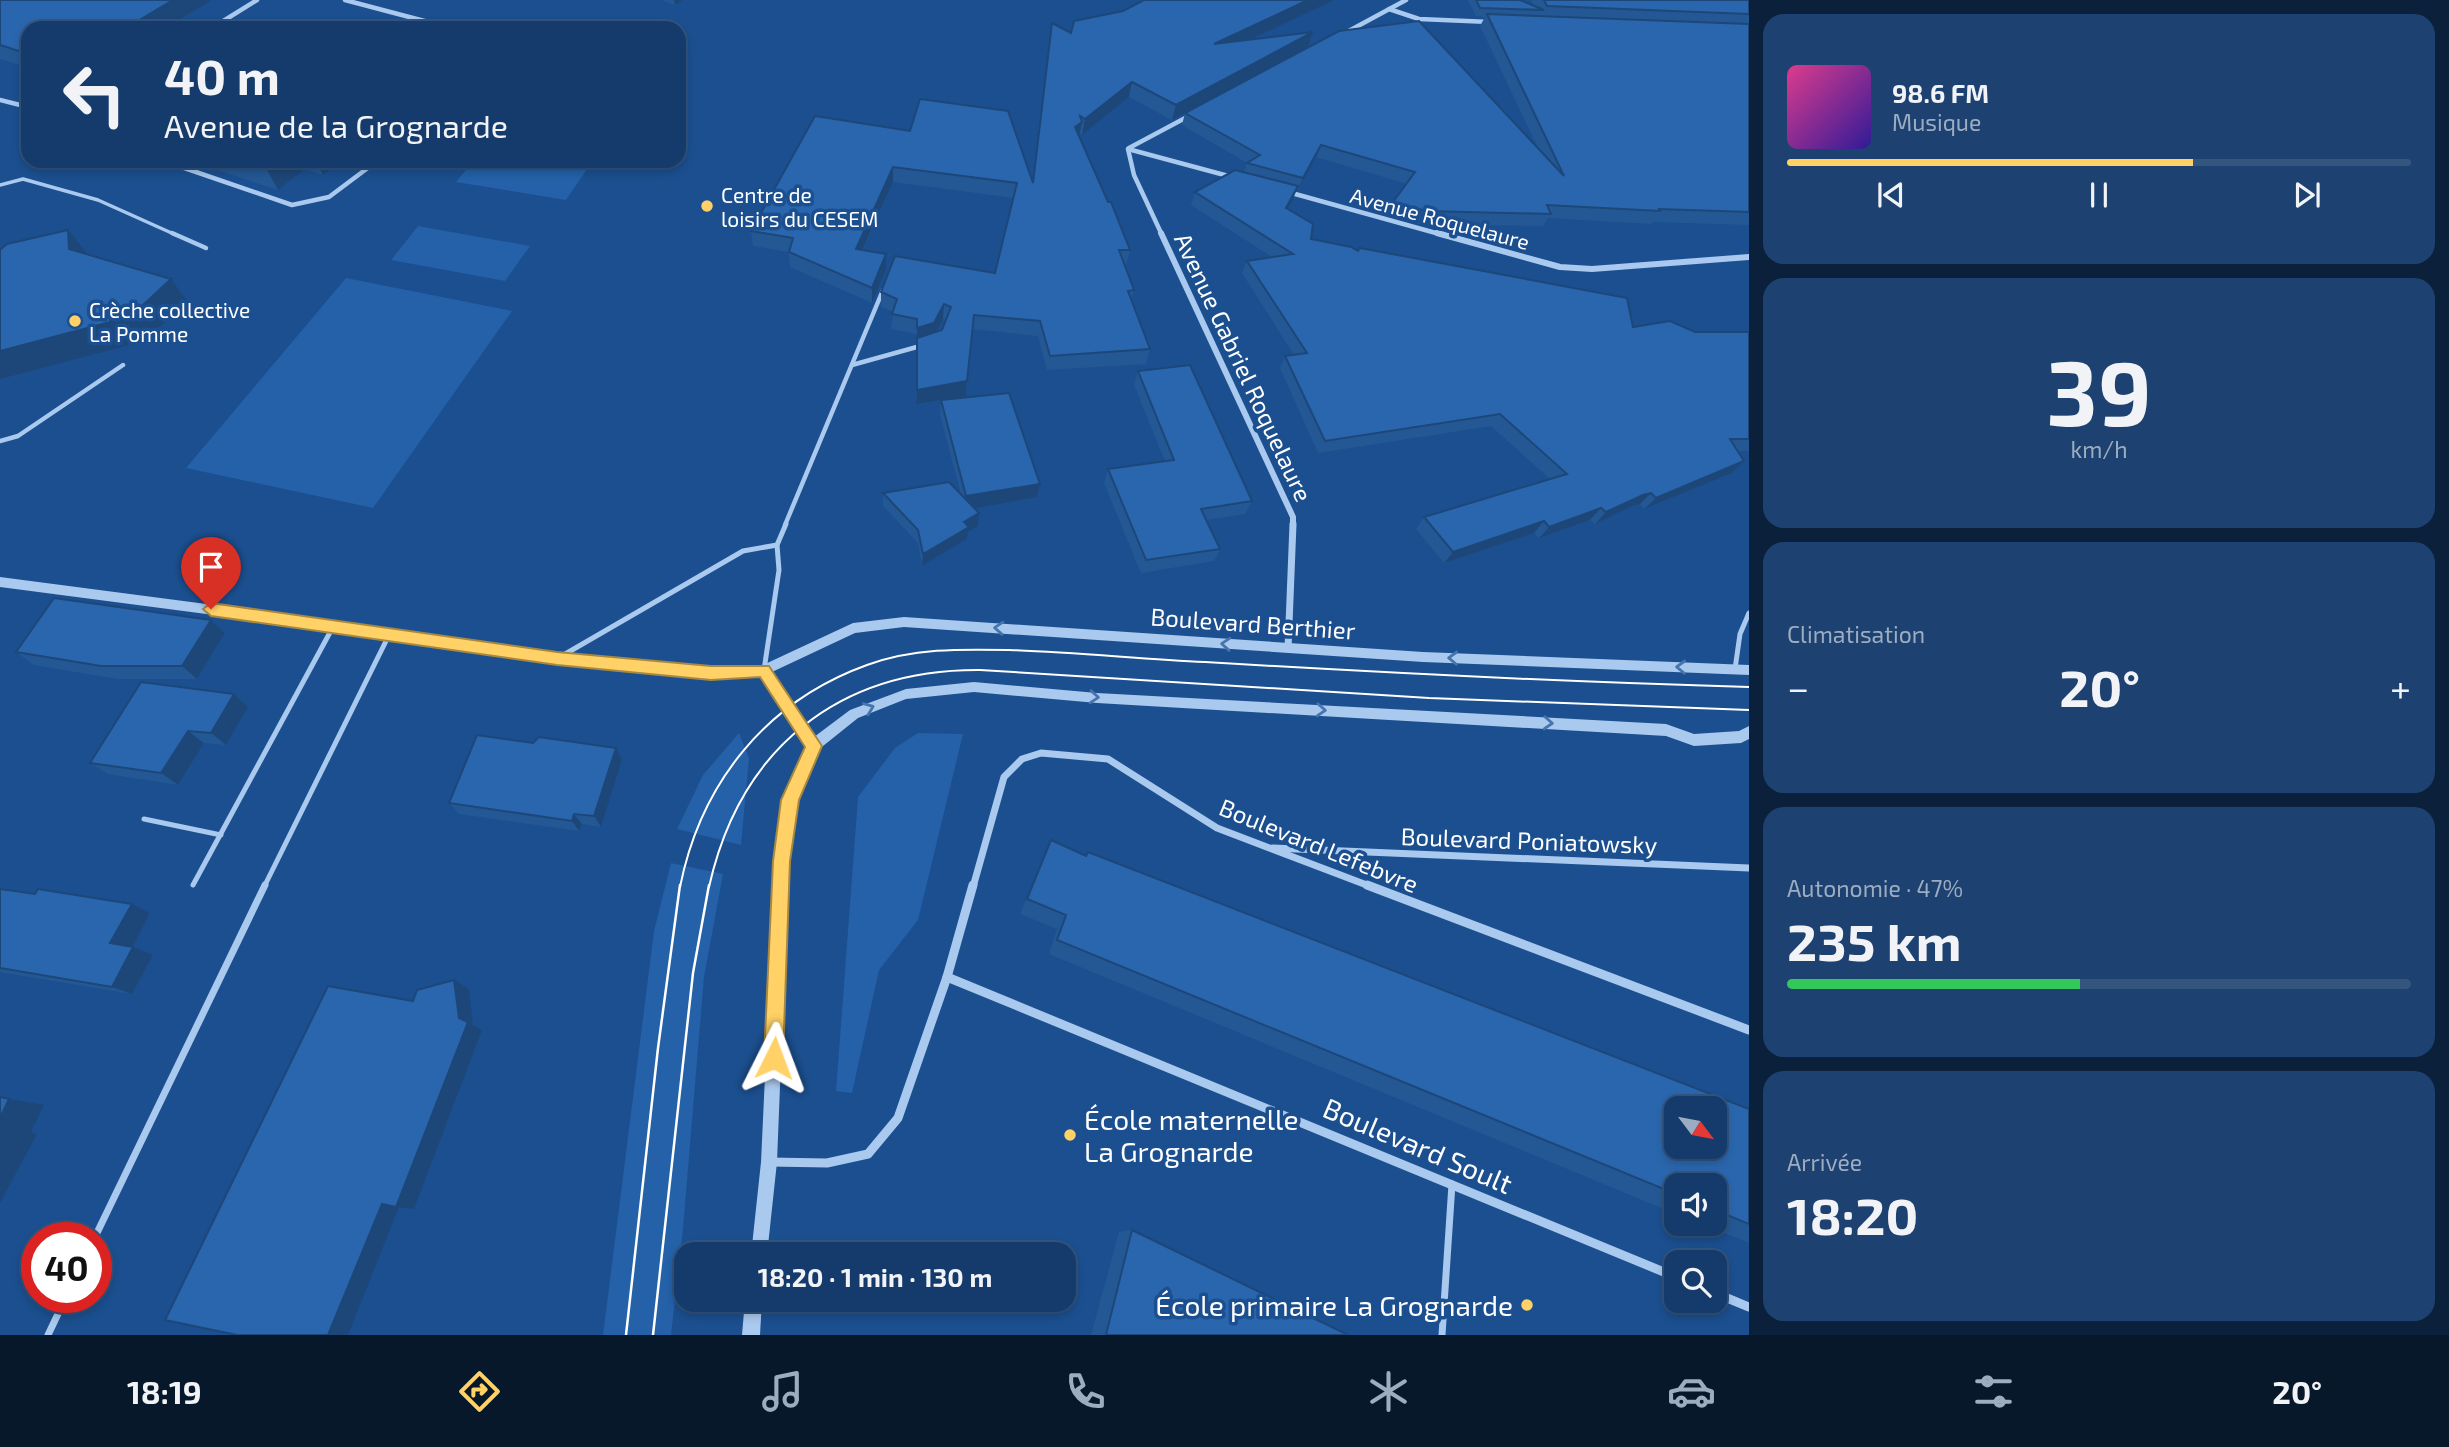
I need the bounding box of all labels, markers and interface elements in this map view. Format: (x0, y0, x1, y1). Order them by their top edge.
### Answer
text: 40 m (164, 46, 280, 105)
icon: left (49, 49, 140, 140)
text: 98.6 FM (1892, 77, 1989, 108)
text: Avenue de la Grognarde (164, 106, 508, 144)
text: Musique (1892, 108, 1981, 136)
icon: previous (1872, 176, 1910, 214)
icon: pause (2080, 176, 2118, 214)
icon: next (2288, 176, 2326, 214)
place label: Centre de loisirs du CESEM (721, 182, 878, 231)
street label: Avenue Roquelaure (1348, 182, 1532, 254)
marker: Centre de loisirs du CESEM (699, 198, 715, 214)
street label: Avenue Gabriel Roquelaure (1169, 228, 1319, 506)
place label: Crèche collective La Pomme (89, 297, 250, 346)
marker: Crèche collective La Pomme (67, 313, 83, 329)
text: 39 (2046, 335, 2152, 444)
text: km/h (2070, 435, 2128, 463)
pin (181, 537, 241, 609)
icon: arrive (192, 548, 230, 586)
street label: Boulevard Berthier (1150, 601, 1357, 645)
text: Climatisation (1787, 620, 1925, 648)
one-way arrow (994, 621, 1005, 636)
one-way arrow (1221, 637, 1232, 652)
one-way arrow (1448, 650, 1459, 665)
text: 20° (2059, 655, 2140, 717)
one-way arrow (1675, 660, 1686, 675)
text: − (1787, 664, 1809, 710)
text: + (2390, 664, 2411, 710)
one-way arrow (1088, 689, 1099, 704)
one-way arrow (863, 702, 875, 716)
one-way arrow (1315, 702, 1326, 717)
one-way arrow (1543, 715, 1554, 730)
street label: Boulevard Lefebvre (1215, 792, 1423, 898)
street label: Boulevard Poniatowsky (1400, 821, 1658, 859)
text: Autonomie · 47% (1787, 874, 1963, 902)
text: 235 km (1787, 909, 1962, 971)
position arrow (737, 1021, 811, 1095)
street label: Boulevard Soult (1318, 1090, 1518, 1200)
north arrow (1664, 1096, 1727, 1158)
map controls (1664, 1096, 1727, 1313)
place label: École maternelle La Grognarde (1084, 1102, 1298, 1168)
marker: École maternelle La Grognarde (1062, 1127, 1078, 1143)
text: Arrivée (1787, 1148, 1862, 1176)
button: sound (1664, 1173, 1727, 1236)
text: 18:20 (1787, 1183, 1918, 1245)
speed limit sign: 40 (21, 1222, 112, 1313)
button: search (1664, 1250, 1727, 1313)
text: 18:20 · 1 min · 130 m (758, 1261, 992, 1292)
place label: École primaire La Grognarde (1155, 1288, 1513, 1322)
marker: École primaire La Grognarde (1519, 1297, 1535, 1313)
icon: directions (455, 1367, 504, 1416)
icon: music (758, 1367, 807, 1416)
icon: phone (1061, 1367, 1110, 1416)
icon: climate (1364, 1367, 1413, 1416)
icon: car (1667, 1367, 1716, 1416)
icon: filters (1969, 1367, 2018, 1416)
text: 18:19 (127, 1372, 202, 1410)
text: 20° (2272, 1372, 2322, 1410)

